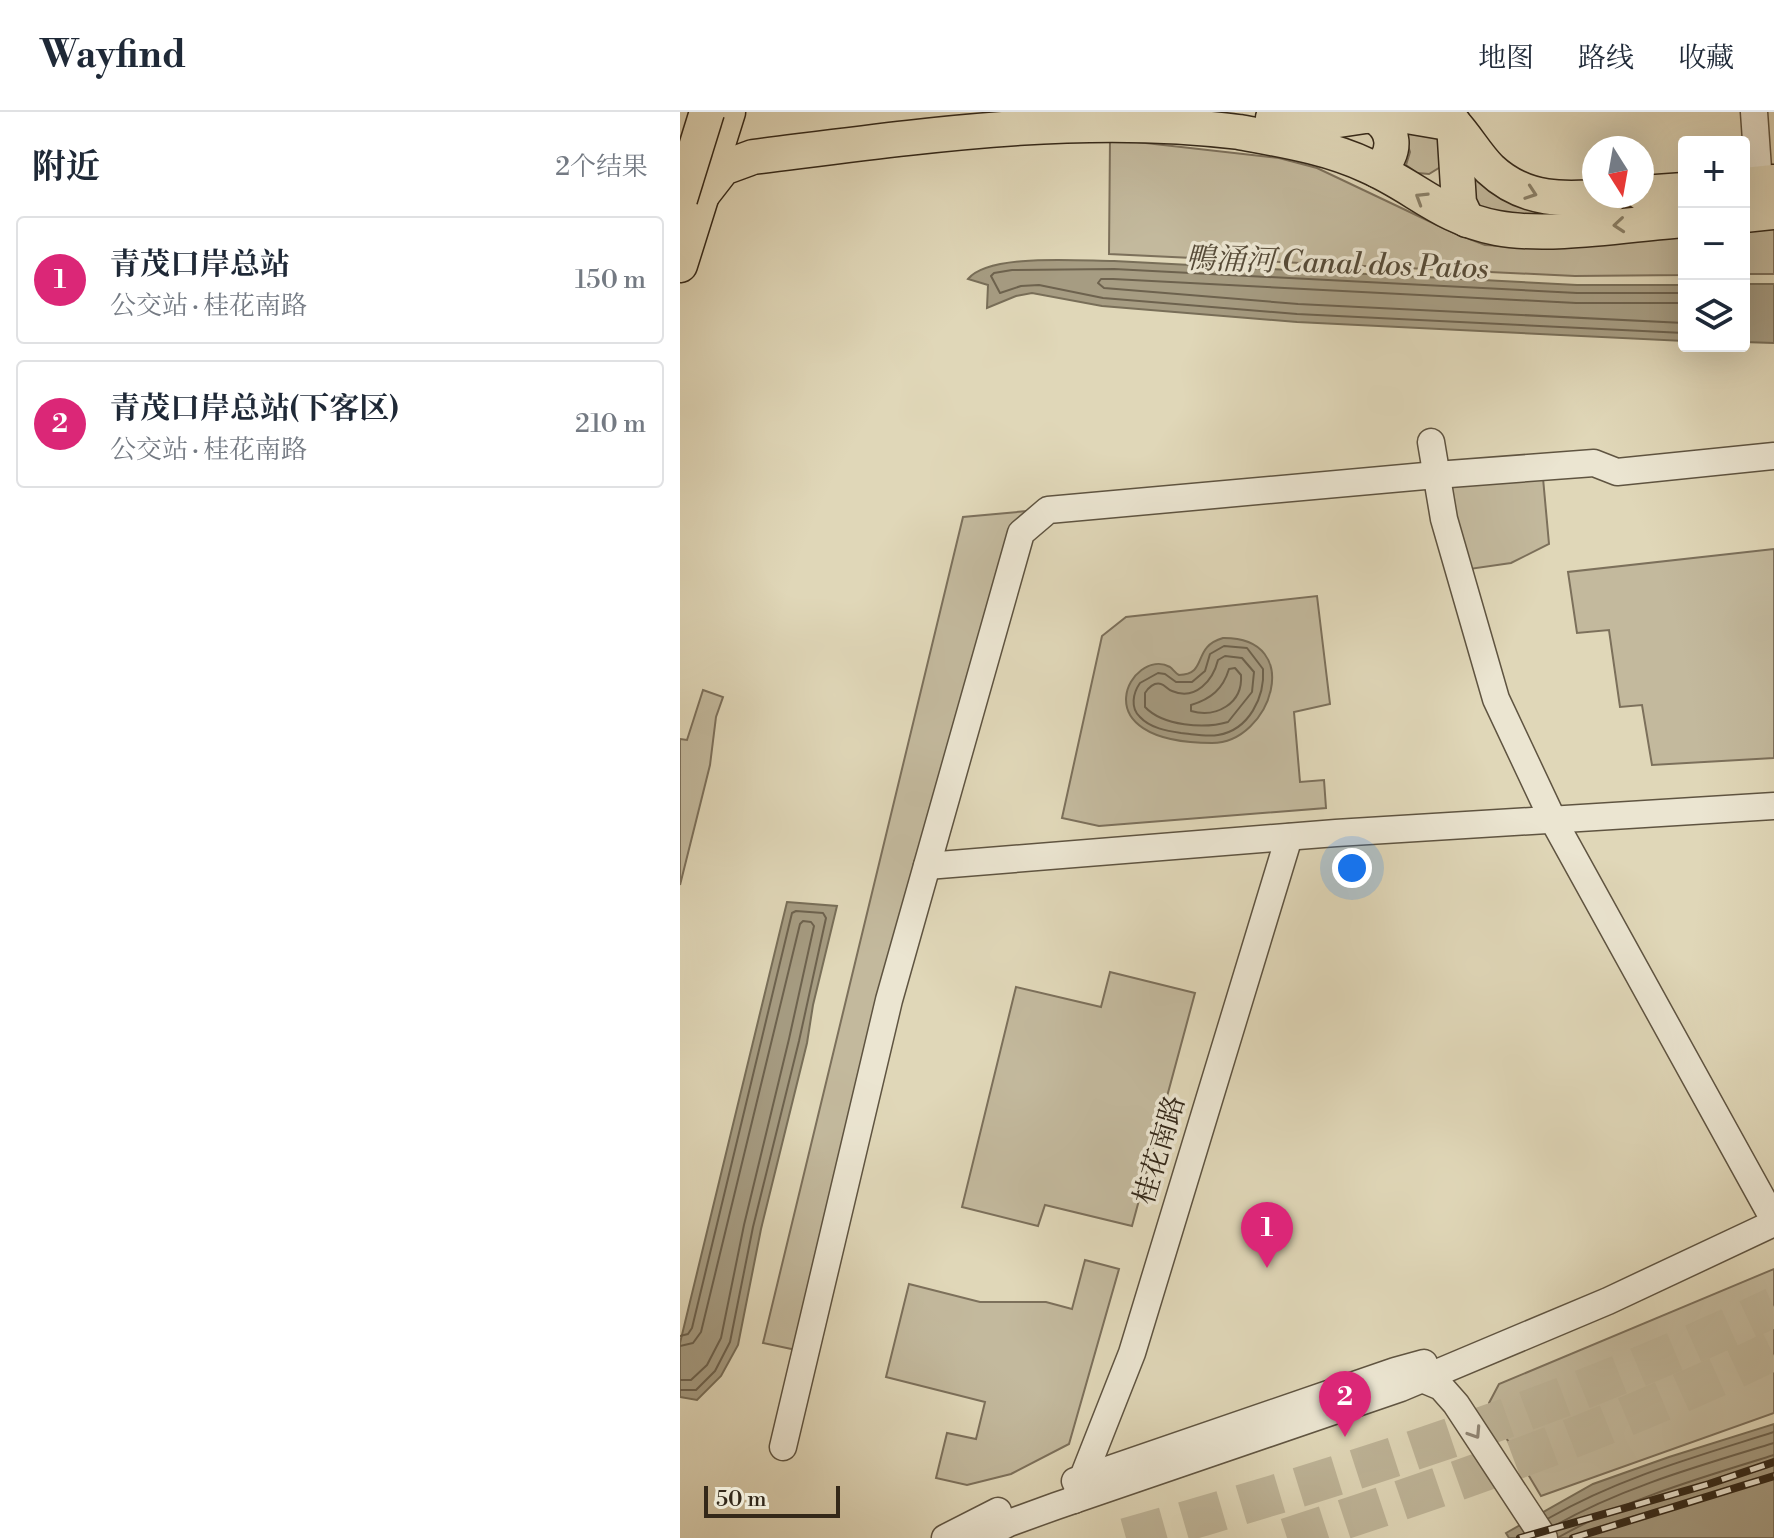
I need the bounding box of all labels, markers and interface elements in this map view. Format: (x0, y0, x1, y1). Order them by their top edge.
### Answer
text: Wayfind (40, 32, 186, 79)
text: 地图 (1478, 41, 1534, 76)
text: 路线 (1578, 41, 1634, 76)
text: 收藏 (1678, 41, 1734, 76)
north arrow (1582, 136, 1654, 208)
map controls (1678, 136, 1750, 352)
button: + (1678, 136, 1750, 208)
text: 附近 (32, 147, 100, 189)
text: 2个结果 (555, 151, 648, 183)
one-way arrow (1523, 184, 1537, 200)
one-way arrow (1415, 192, 1430, 207)
button: − (1678, 208, 1750, 280)
one-way arrow (1612, 216, 1625, 233)
water label: 鴨涌河 Canal dos Patos (1185, 240, 1489, 288)
text: 青茂口岸总站 (110, 246, 290, 284)
text: 1 (54, 264, 66, 296)
text: 150 m (575, 264, 646, 296)
button: layers (1678, 280, 1750, 352)
text: 公交站 · 桂花南路 (110, 290, 307, 322)
text: 青茂口岸总站(下客区) (110, 390, 399, 428)
text: 2 (52, 408, 68, 440)
text: 210 m (575, 408, 646, 440)
text: 公交站 · 桂花南路 (110, 434, 307, 466)
your location (1332, 848, 1372, 888)
street label: 桂花南路 (1127, 1091, 1193, 1209)
pin: 1 (1241, 1202, 1293, 1268)
pin: 2 (1319, 1371, 1371, 1437)
one-way arrow (1465, 1424, 1480, 1438)
scale bar (704, 1482, 840, 1518)
text: 50 m (716, 1486, 767, 1513)

